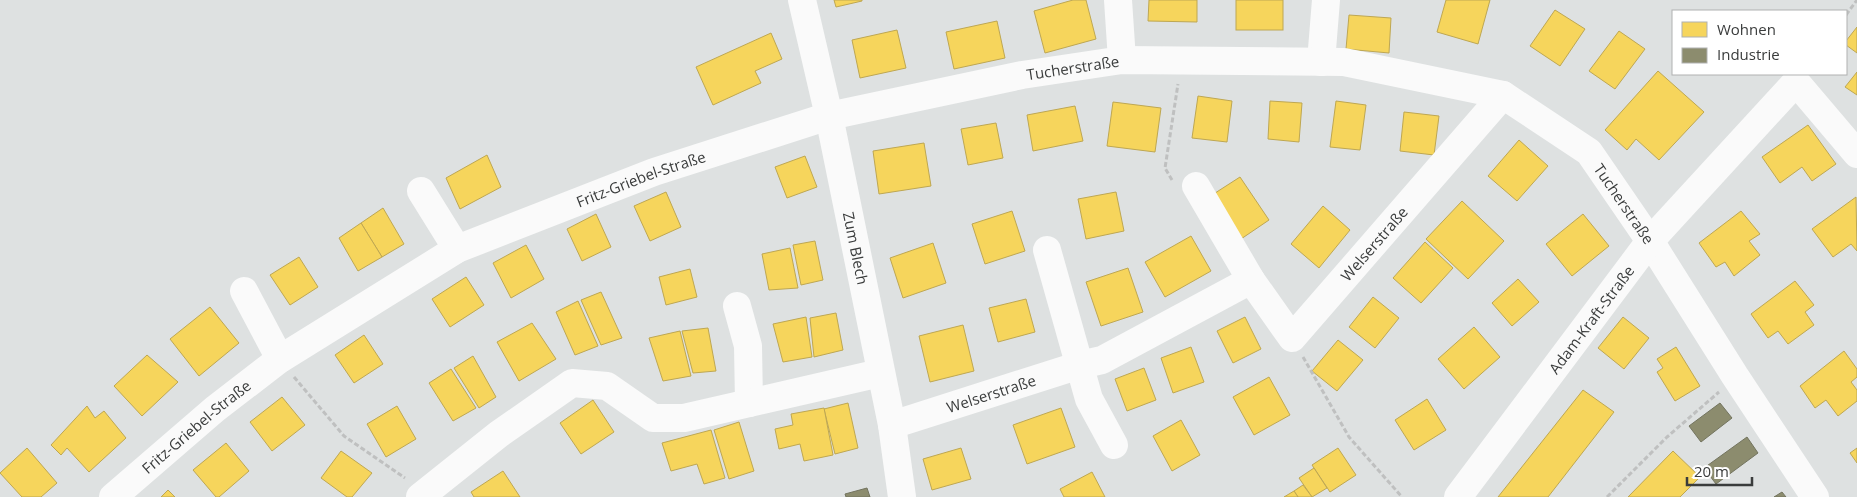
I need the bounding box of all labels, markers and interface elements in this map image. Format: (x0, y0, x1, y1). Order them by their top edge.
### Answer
legend (1672, 10, 1847, 75)
text: Wohnen (1717, 19, 1776, 39)
text: Industrie (1717, 44, 1780, 64)
street label: Tucherstraße (1025, 51, 1120, 84)
street label: Fritz-Griebel-Straße (573, 146, 708, 211)
street label: Tucherstraße (1590, 160, 1659, 248)
street label: Welserstraße (1336, 202, 1412, 285)
street label: Zum Blech (839, 210, 873, 286)
street label: Adam-Kraft-Straße (1544, 261, 1638, 378)
street label: Welserstraße (944, 370, 1038, 417)
street label: Fritz-Griebel-Straße (137, 375, 255, 478)
scale bar (1687, 454, 1752, 486)
text: 20 m (1694, 461, 1729, 481)

